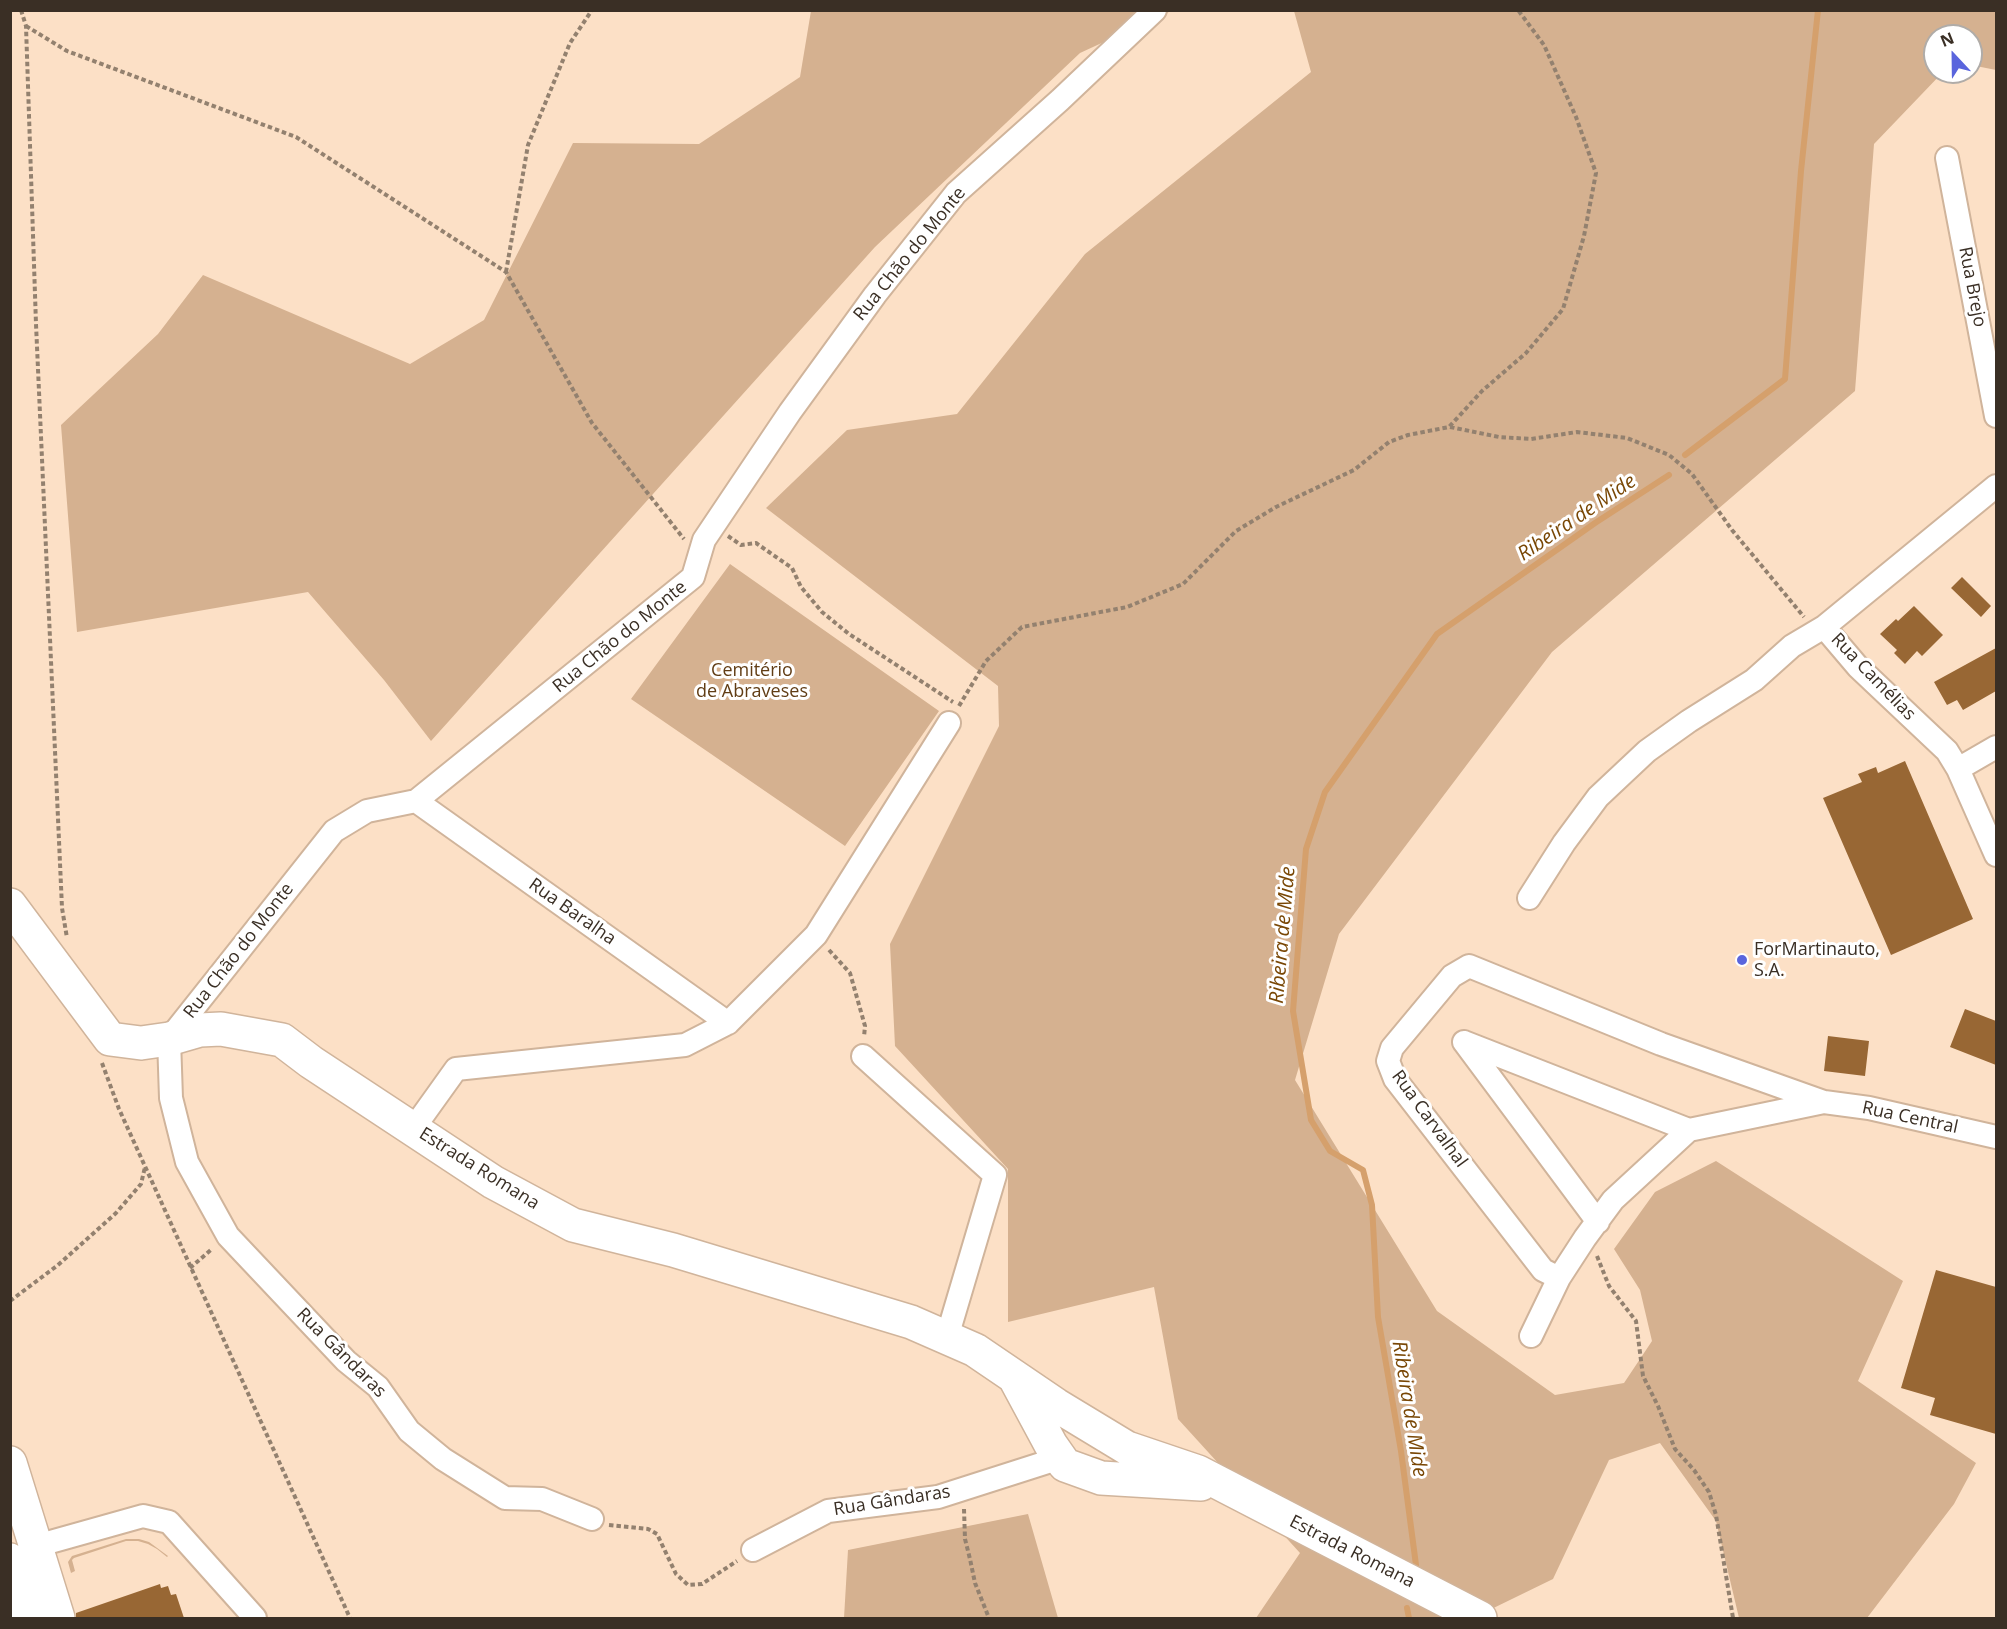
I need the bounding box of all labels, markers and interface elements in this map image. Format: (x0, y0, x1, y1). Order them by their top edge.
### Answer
north arrow (1923, 24, 1983, 84)
text: N (1937, 27, 1957, 52)
street label: Rua Chão do Monte (849, 183, 971, 325)
street label: Rua Brejo (1954, 245, 1990, 329)
water label: Ribeira de Mide (1513, 470, 1641, 566)
street label: Rua Chão do Monte (549, 576, 691, 698)
street label: Rua Camélias (1826, 629, 1920, 725)
park label: Cemitério de Abraveses (696, 660, 808, 702)
water label: Ribeira de Mide (1265, 865, 1301, 1005)
street label: Rua Baralha (524, 874, 620, 950)
street label: Rua Chão do Monte (179, 879, 299, 1023)
place label: ForMartinauto, S.A. (1754, 939, 1880, 982)
marker: ForMartinauto, S.A. (1735, 953, 1749, 967)
street label: Rua Carvalhal (1387, 1066, 1471, 1172)
street label: Rua Central (1860, 1097, 1960, 1139)
street label: Estrada Romana (415, 1123, 543, 1215)
street label: Rua Gândaras (292, 1304, 390, 1402)
water label: Ribeira de Mide (1386, 1339, 1432, 1479)
street label: Rua Gândaras (832, 1481, 952, 1521)
street label: Estrada Romana (1286, 1511, 1418, 1593)

